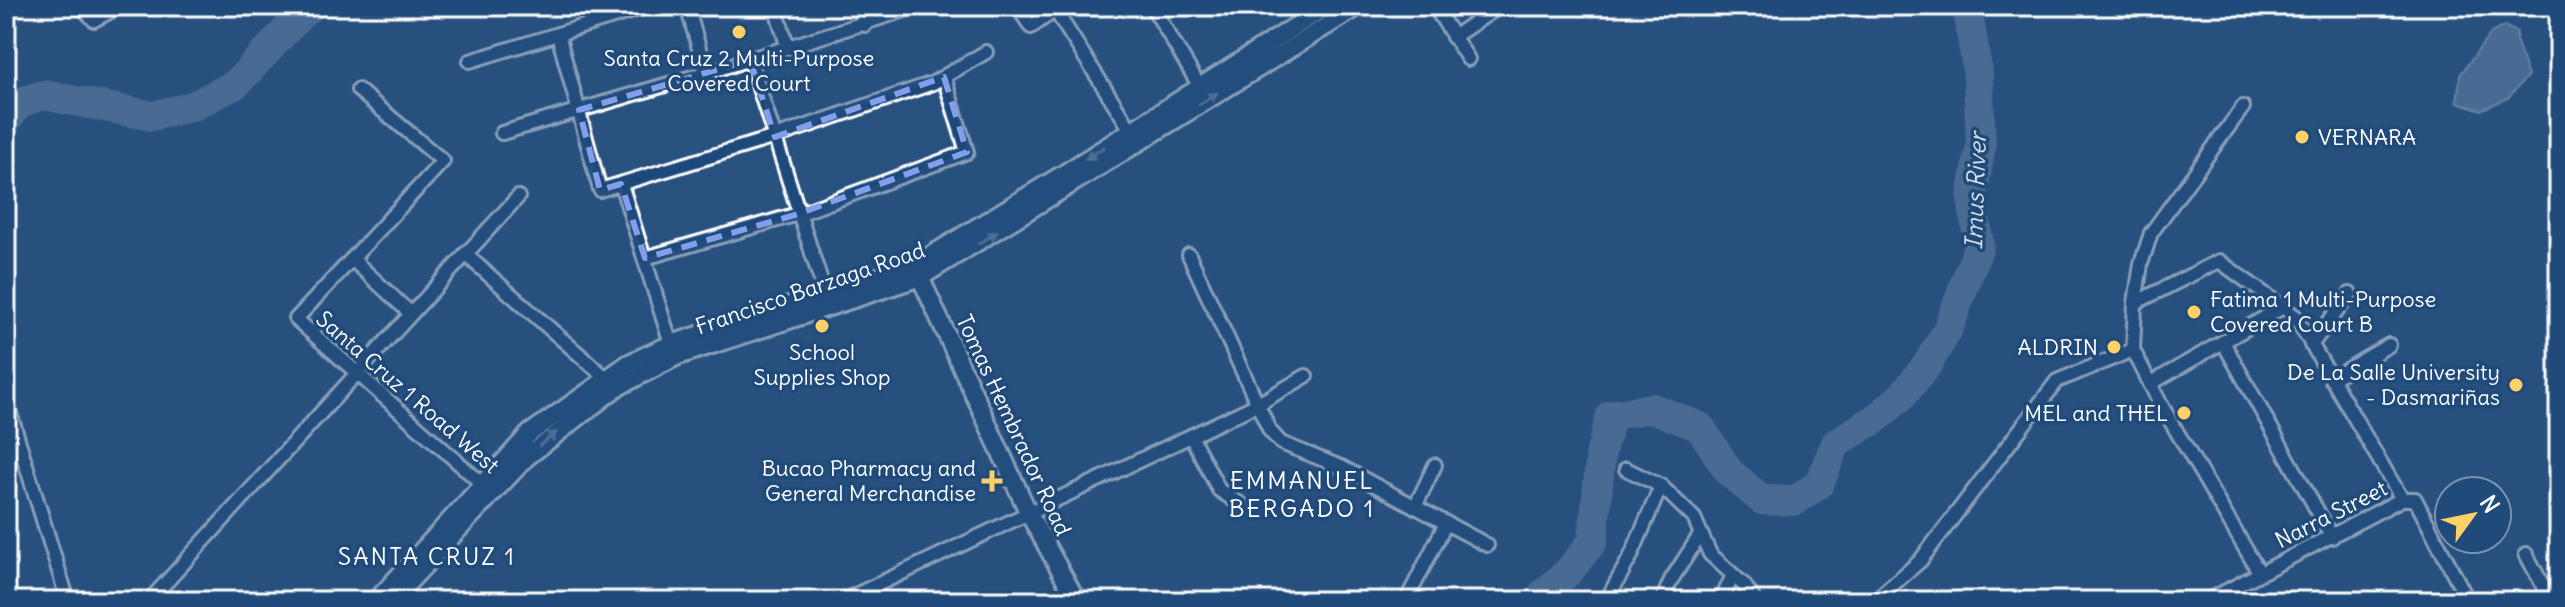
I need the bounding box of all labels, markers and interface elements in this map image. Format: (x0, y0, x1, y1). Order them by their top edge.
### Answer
marker: Santa Cruz 2 Multi-Purpose Covered Court (730, 23, 748, 41)
place label: Santa Cruz 2 Multi-Purpose Covered Court (604, 44, 874, 97)
one-way arrow (1197, 92, 1220, 107)
place label: VERNARA (2318, 123, 2416, 151)
marker: VERNARA (2293, 128, 2311, 146)
water label: Imus River (1958, 129, 1992, 250)
one-way arrow (1085, 146, 1106, 161)
one-way arrow (978, 230, 999, 245)
street label: Francisco Barzaga Road (692, 236, 928, 340)
place label: Fatima 1 Multi-Purpose Covered Court B (2210, 285, 2436, 338)
marker: Fatima 1 Multi-Purpose Covered Court B (2185, 303, 2203, 321)
street label: Santa Cruz 1 Road West (311, 305, 505, 479)
street label: Tomas Hembrador Road (950, 310, 1078, 540)
marker: School Supplies Shop (813, 317, 831, 335)
place label: ALDRIN (2018, 333, 2098, 361)
place label: School Supplies Shop (754, 338, 890, 391)
marker: ALDRIN (2105, 338, 2123, 356)
place label: De La Salle University - Dasmariñas (2287, 358, 2500, 411)
marker: De La Salle University - Dasmariñas (2507, 376, 2525, 394)
place label: MEL and THEL (2024, 399, 2168, 427)
marker: MEL and THEL (2175, 404, 2193, 422)
one-way arrow (538, 431, 558, 448)
place label: Bucao Pharmacy and General Merchandise (761, 454, 976, 507)
district label: EMMANUEL BERGADO 1 (1229, 465, 1375, 523)
marker: Bucao Pharmacy and General Merchandise (983, 472, 1001, 490)
street label: Narra Street (2270, 474, 2392, 554)
north arrow (2433, 475, 2513, 555)
text: N (2474, 490, 2506, 518)
district label: SANTA CRUZ 1 (338, 541, 516, 571)

